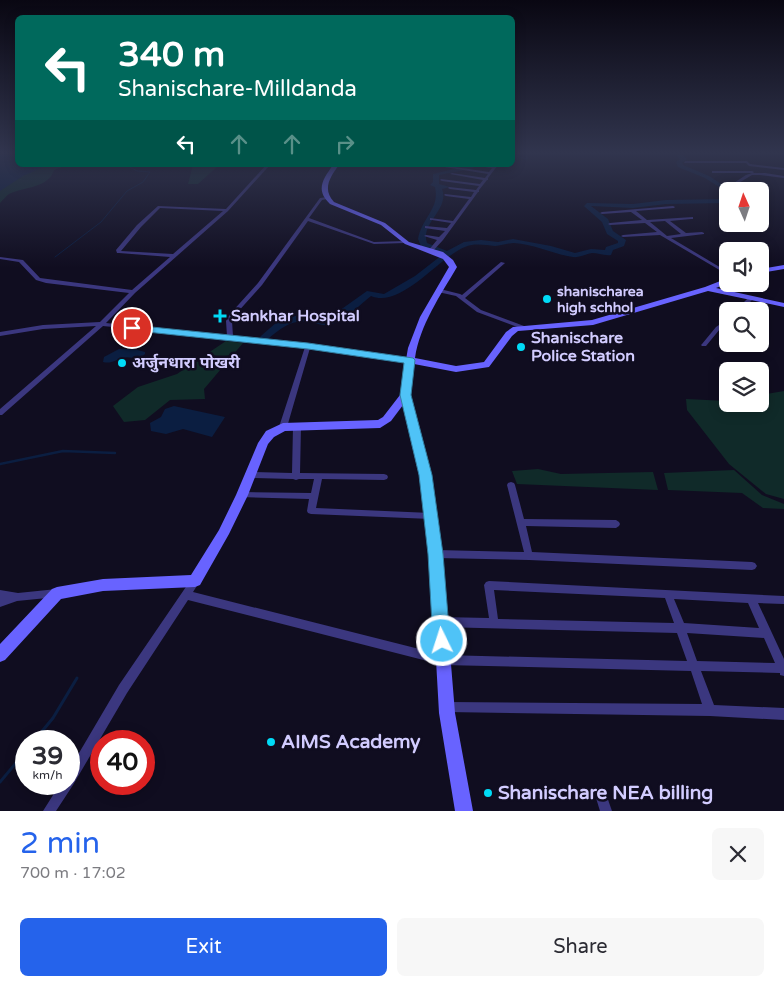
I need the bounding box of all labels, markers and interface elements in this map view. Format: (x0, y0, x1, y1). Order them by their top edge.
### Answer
text: 340 m (118, 34, 225, 76)
icon: left (35, 35, 100, 100)
text: Shanischare-Milldanda (118, 76, 357, 102)
icon: left (172, 130, 200, 158)
icon: ahead (225, 130, 253, 158)
icon: ahead (278, 130, 306, 158)
icon: right (331, 130, 359, 158)
north arrow (719, 182, 769, 232)
map controls (719, 182, 769, 412)
button: sound (719, 242, 769, 292)
place label: shanischarea high schhol (557, 283, 644, 316)
marker: shanischarea high schhol (541, 293, 553, 305)
button: search (719, 302, 769, 352)
place label: Sankhar Hospital (231, 306, 360, 326)
pin (111, 307, 153, 349)
marker: Sankhar Hospital (213, 309, 227, 323)
icon: arrive (118, 314, 146, 342)
place label: Shanischare Police Station (531, 328, 635, 366)
marker: Shanischare Police Station (515, 341, 527, 353)
place label: अर्जुनधारा पोखरी (132, 353, 240, 373)
marker: अर्जुनधारा पोखरी (116, 357, 128, 369)
button: layers (719, 362, 769, 412)
position arrow (415, 614, 467, 666)
speed limit sign: 40 (90, 730, 155, 795)
place label: AIMS Academy (281, 731, 421, 754)
marker: AIMS Academy (265, 736, 277, 748)
text: 39 (32, 741, 63, 771)
text: km/h (32, 768, 63, 782)
place label: Shanischare NEA billing (498, 782, 713, 805)
marker: Shanischare NEA billing (482, 787, 494, 799)
text: 2 min (20, 825, 100, 862)
button: close (712, 828, 764, 880)
text: 700 m · 17:02 (20, 863, 126, 883)
button: Exit (20, 918, 387, 976)
button: Share (397, 918, 764, 976)

